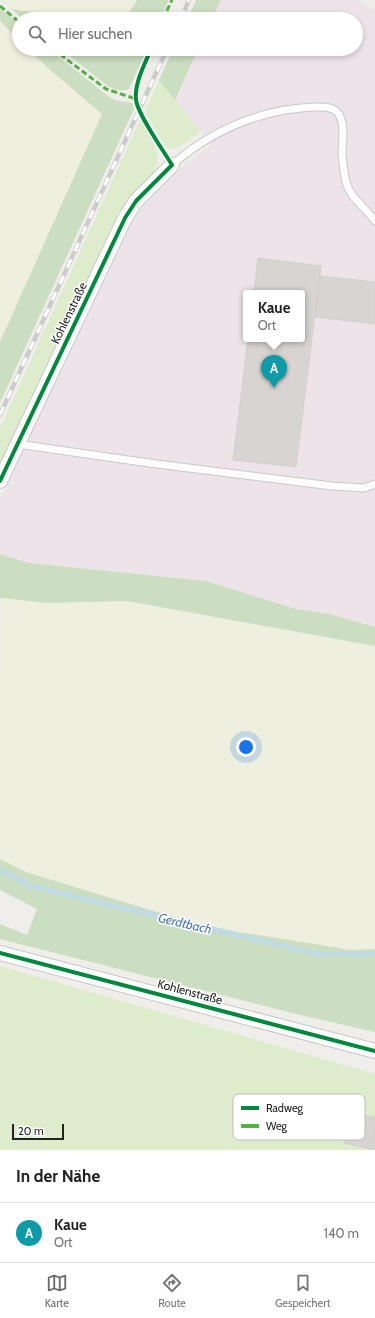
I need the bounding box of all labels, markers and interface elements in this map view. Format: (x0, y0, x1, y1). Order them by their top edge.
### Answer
search box (12, 12, 363, 56)
icon: search (26, 23, 48, 45)
text: Hier suchen (58, 25, 133, 43)
street label: Kohlenstraße (47, 280, 90, 346)
popup (243, 290, 305, 342)
text: Kaue (258, 299, 290, 317)
text: Ort (258, 317, 276, 333)
pin: A (261, 355, 287, 388)
your location (236, 737, 256, 757)
water label: Gerdtbach (157, 909, 213, 937)
street label: Kohlenstraße (156, 976, 224, 1007)
legend (233, 1094, 365, 1140)
text: Radweg (266, 1101, 304, 1115)
text: Weg (266, 1119, 288, 1133)
scale bar (12, 1122, 64, 1141)
text: 20 m (18, 1124, 44, 1138)
text: In der Nähe (16, 1166, 100, 1186)
text: Kaue (54, 1216, 87, 1234)
text: A (25, 1225, 33, 1241)
text: 140 m (324, 1225, 359, 1241)
text: Ort (54, 1234, 72, 1250)
tab: Karte (45, 1272, 69, 1310)
tab: Route (158, 1272, 186, 1310)
tab: Gespeichert (275, 1272, 330, 1310)

